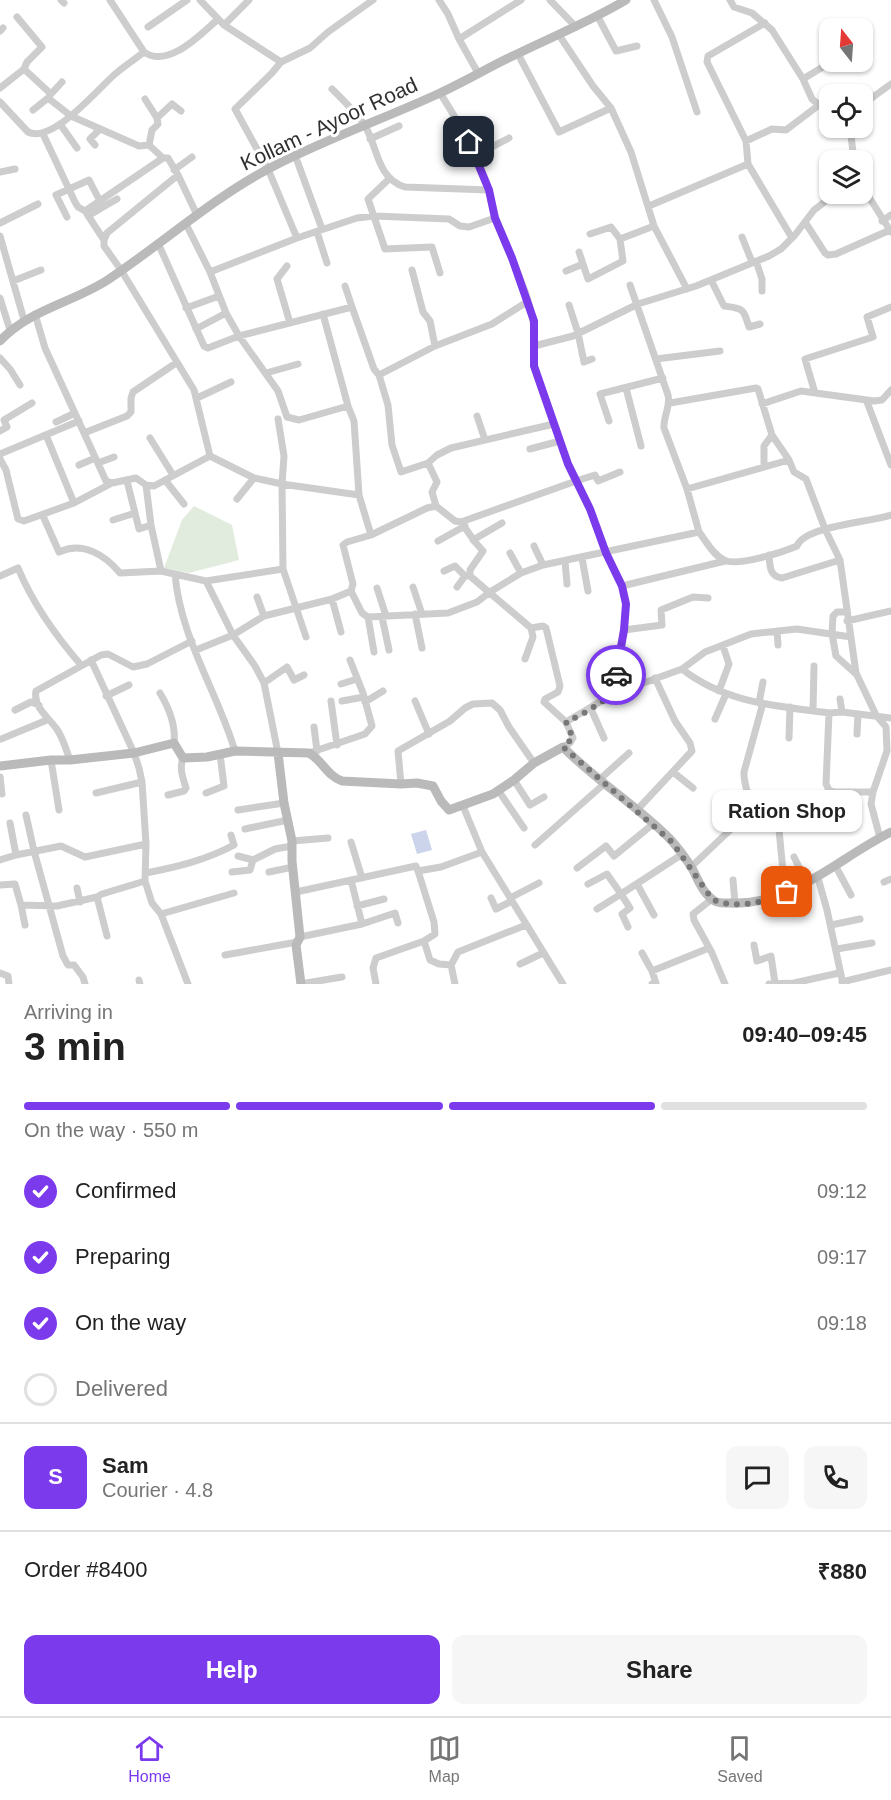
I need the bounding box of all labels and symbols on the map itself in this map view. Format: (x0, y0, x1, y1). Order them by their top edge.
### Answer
north arrow (819, 18, 873, 72)
street label: Kollam - Ayoor Road (237, 73, 421, 175)
pin (443, 116, 494, 167)
courier (586, 645, 646, 705)
callout: Ration Shop (712, 790, 862, 832)
pin (761, 866, 812, 917)

